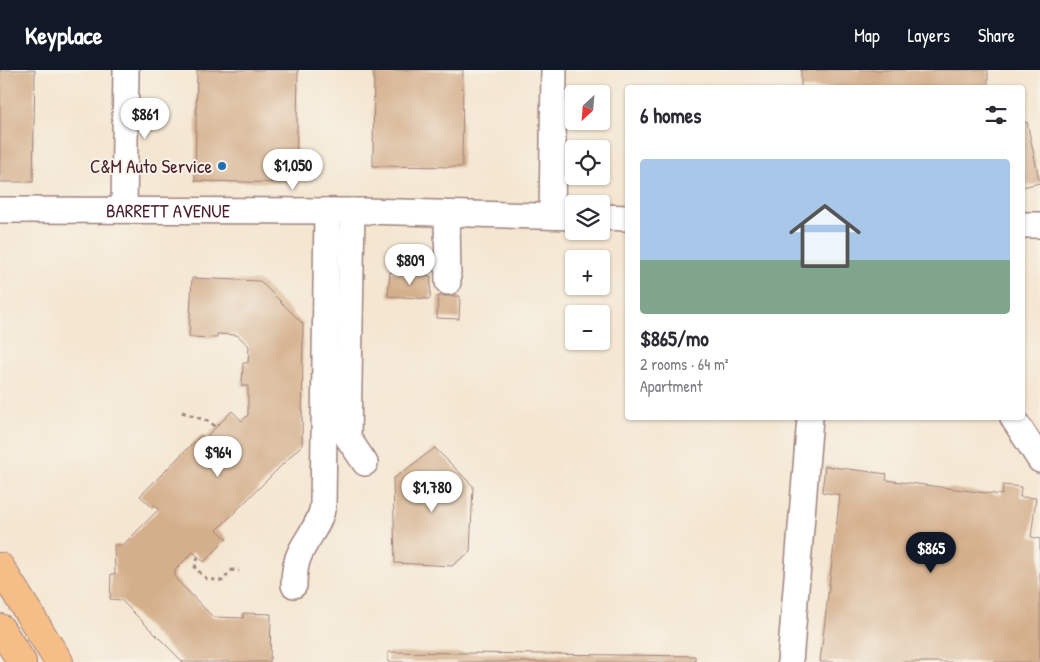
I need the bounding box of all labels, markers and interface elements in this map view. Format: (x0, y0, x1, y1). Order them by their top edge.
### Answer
text: Keyplace (25, 19, 102, 51)
text: Map (854, 23, 880, 48)
text: Layers (908, 23, 950, 48)
text: Share (978, 23, 1015, 48)
north arrow (565, 85, 610, 130)
map controls (565, 85, 610, 350)
pin: $861 (115, 98, 175, 140)
text: 6 homes (640, 101, 701, 130)
icon: filters (982, 101, 1010, 129)
text: $861 (131, 103, 159, 125)
button: locate (565, 140, 610, 185)
pin: $1,050 (252, 148, 334, 191)
place label: C&M Auto Service (90, 153, 212, 179)
text: $1,050 (274, 154, 312, 176)
marker: C&M Auto Service (216, 160, 228, 172)
icon: home (780, 191, 870, 281)
button: layers (565, 195, 610, 240)
street label: BARRETT AVENUE (106, 197, 231, 224)
pin: $809 (380, 244, 440, 286)
text: $809 (396, 249, 424, 271)
button: + (565, 250, 610, 295)
button: − (565, 305, 610, 350)
text: $865/mo (640, 324, 709, 353)
text: 2 rooms · 64 m² (640, 353, 728, 375)
text: Apartment (640, 375, 703, 397)
pin: $964 (188, 436, 248, 478)
text: $964 (205, 441, 231, 463)
pin: $1,780 (391, 470, 473, 513)
text: $1,780 (412, 476, 452, 498)
pin: $865 (901, 532, 961, 574)
text: $865 (917, 537, 945, 559)

